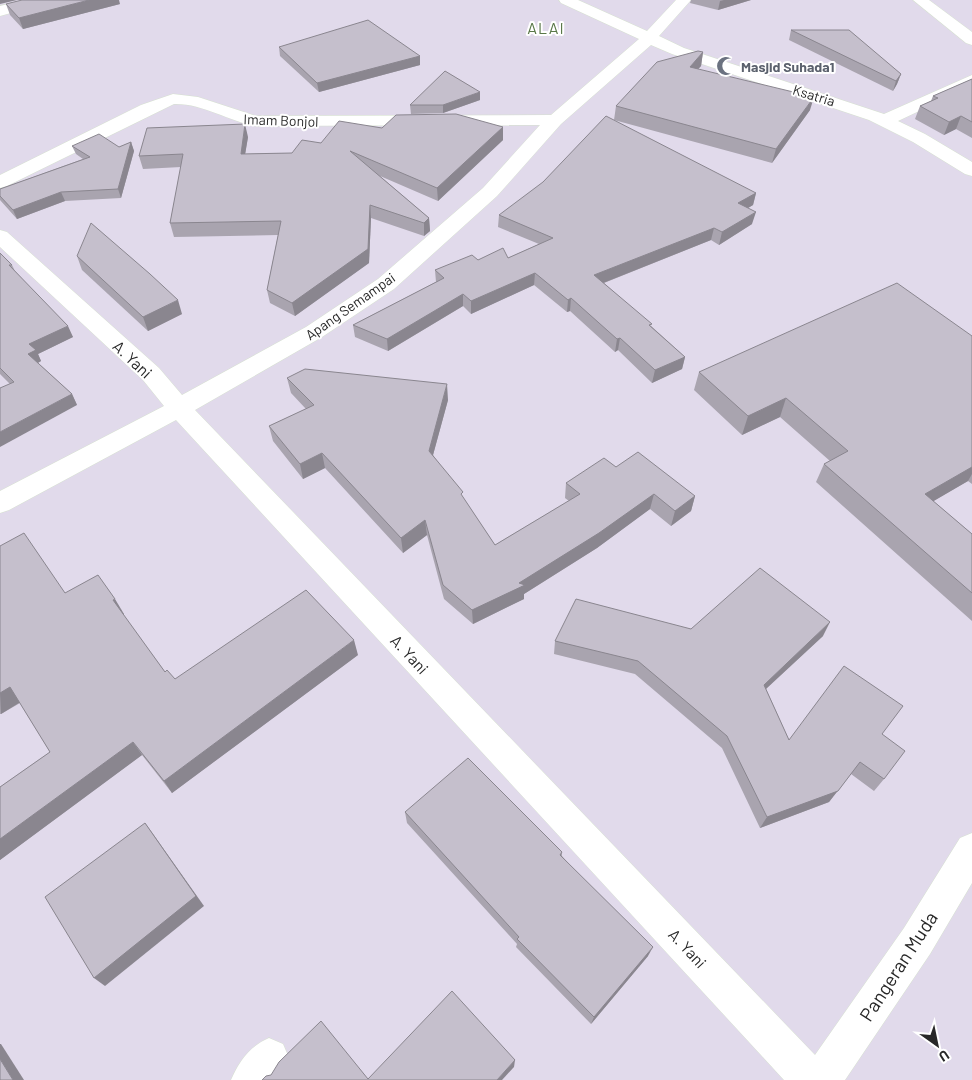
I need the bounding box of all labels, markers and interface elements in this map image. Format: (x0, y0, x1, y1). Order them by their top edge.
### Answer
district label: ALAI (527, 18, 565, 37)
mosque icon: Masjid Suhada1 (715, 55, 737, 77)
place label: Masjid Suhada1 (741, 58, 835, 75)
street label: Ksatria (791, 81, 837, 109)
street label: Imam Bonjol (243, 110, 319, 130)
street label: Apang Semampai (302, 269, 398, 343)
street label: A. Yani (109, 336, 157, 382)
street label: A. Yani (387, 630, 433, 678)
street label: Pangeran Muda (854, 907, 942, 1025)
street label: A. Yani (665, 924, 711, 972)
north arrow (912, 1020, 962, 1070)
text: U (936, 1047, 953, 1066)

